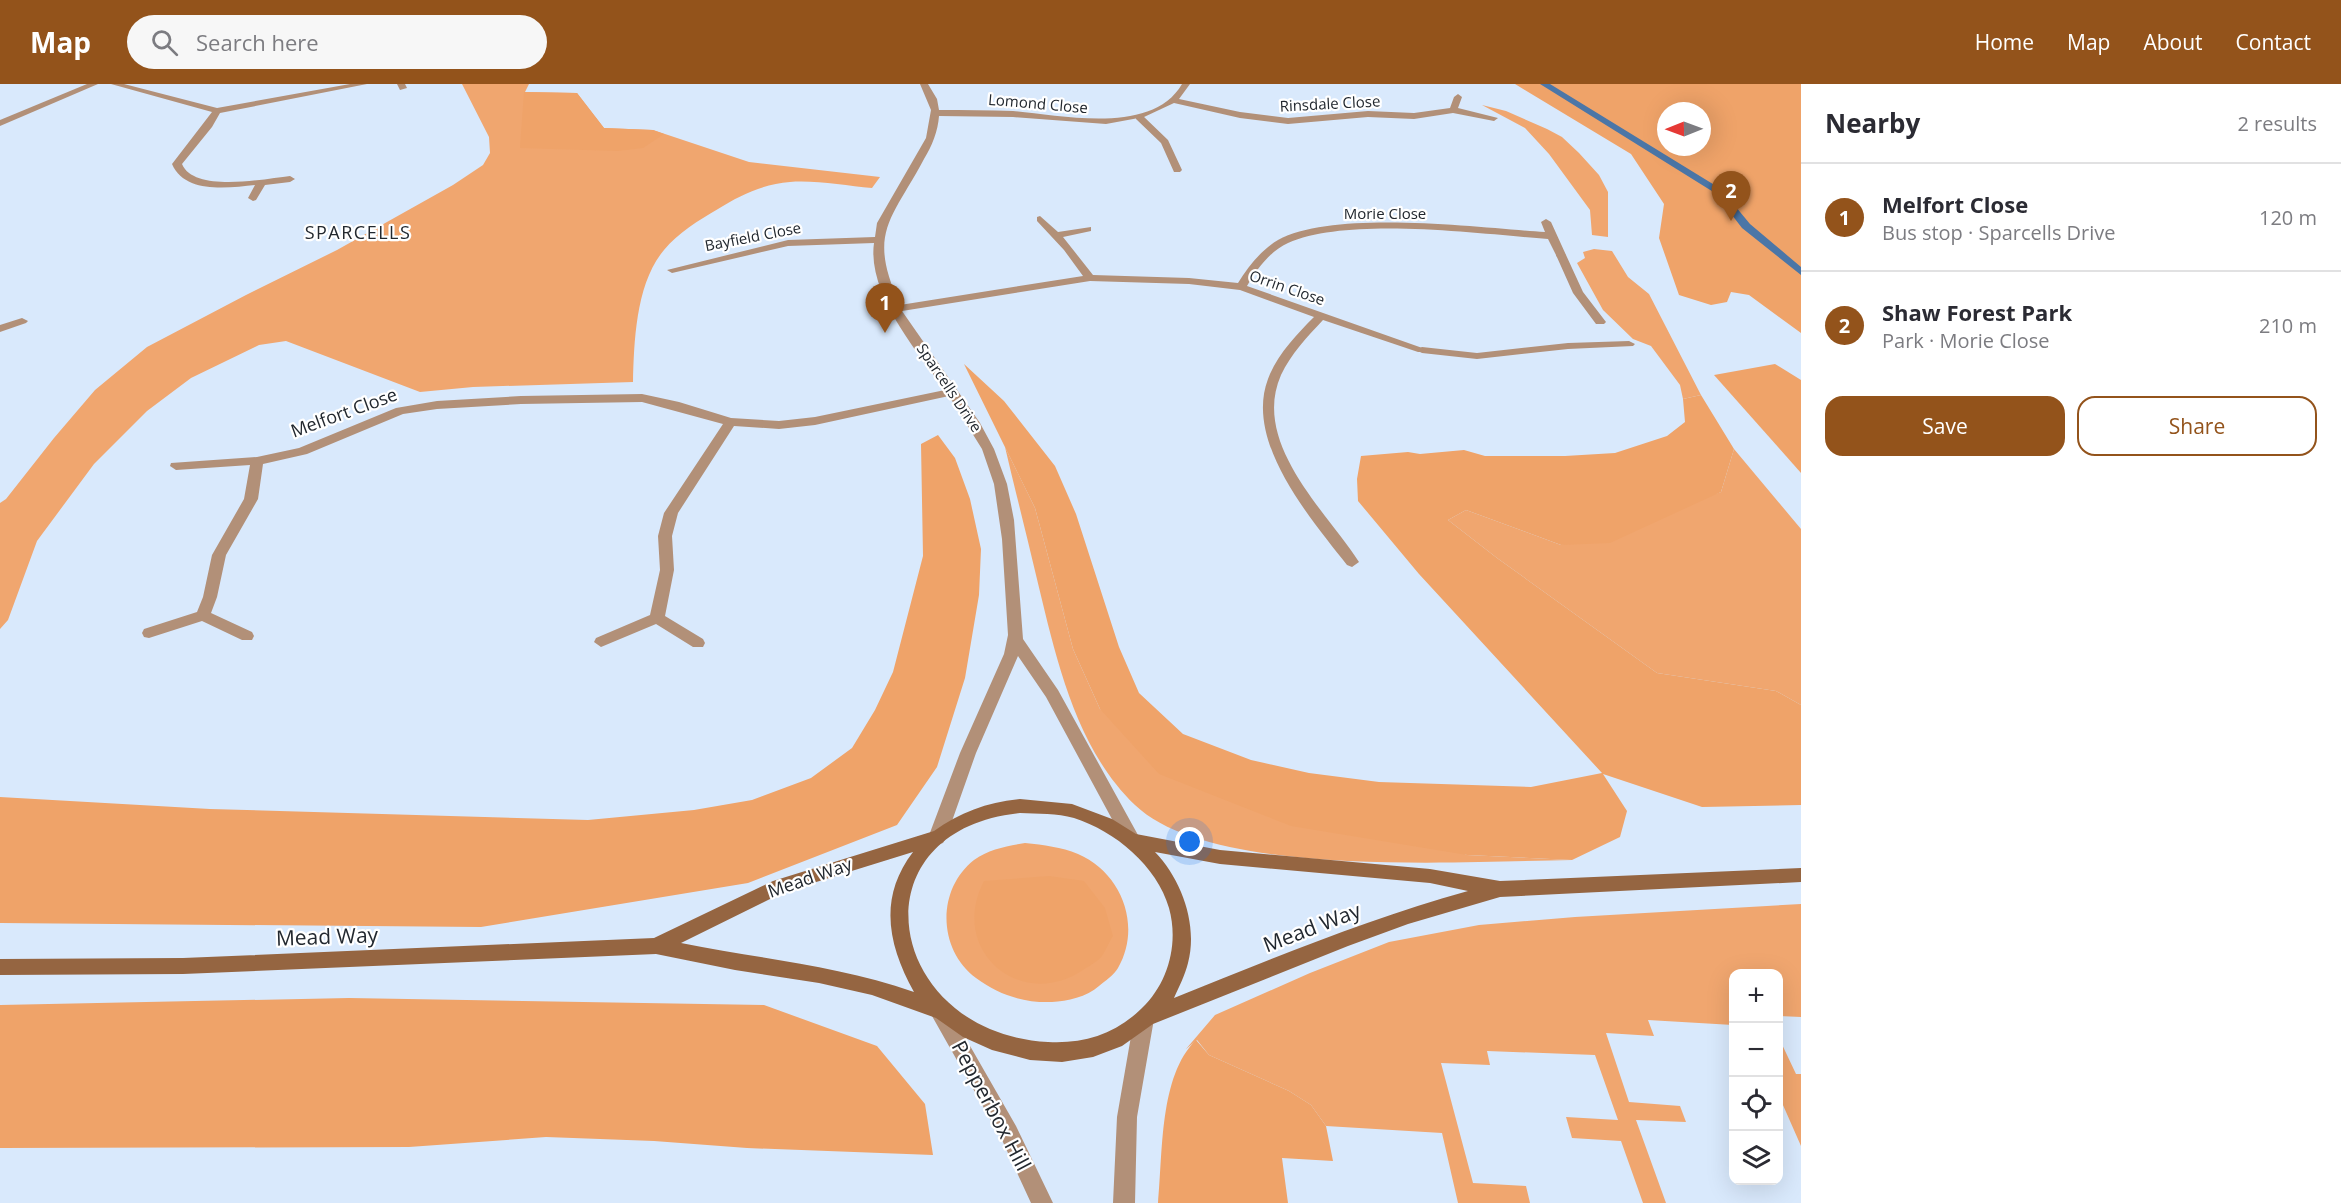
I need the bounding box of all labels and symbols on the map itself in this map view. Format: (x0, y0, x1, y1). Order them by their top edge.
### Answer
street label: Lomond Close (987, 89, 1089, 117)
street label: Rinsdale Close (1279, 90, 1381, 116)
north arrow (1657, 102, 1711, 156)
pin: 2 (1712, 172, 1750, 221)
street label: Morie Close (1344, 203, 1426, 223)
street label: Bayfield Close (703, 217, 803, 255)
district label: SPARCELLS (305, 220, 411, 244)
street label: Orrin Close (1247, 265, 1328, 309)
pin: 1 (866, 284, 904, 333)
street label: Sparcells Drive (913, 339, 987, 436)
street label: Melfort Close (287, 382, 400, 442)
your location (1175, 827, 1204, 856)
street label: Mead Way (764, 851, 856, 903)
street label: Mead Way (1259, 896, 1365, 958)
street label: Mead Way (275, 920, 379, 952)
street label: Pepperbox Hill (946, 1035, 1038, 1176)

